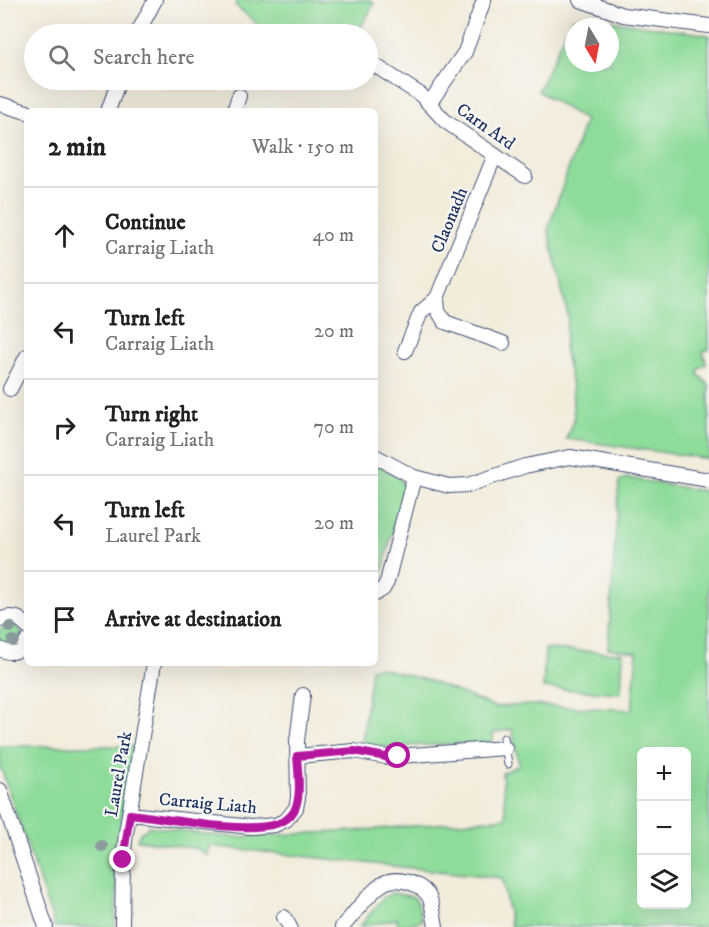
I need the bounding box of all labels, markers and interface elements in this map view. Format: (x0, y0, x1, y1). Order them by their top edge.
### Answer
north arrow (565, 18, 619, 72)
search box (24, 24, 378, 90)
icon: search (45, 41, 78, 74)
text: Search here (93, 44, 195, 71)
street label: Carn Ard (452, 99, 519, 155)
text: 2 min (48, 131, 106, 164)
text: Walk · 150 m (252, 135, 354, 160)
street label: Claonadh (427, 184, 473, 257)
text: Continue (105, 209, 186, 236)
icon: ahead (48, 219, 81, 252)
text: 40 m (312, 223, 354, 248)
text: Carraig Liath (105, 236, 214, 261)
text: Turn left (105, 305, 185, 332)
icon: left (48, 315, 81, 348)
text: 20 m (314, 319, 354, 344)
text: Carraig Liath (105, 332, 214, 357)
text: Turn right (105, 401, 198, 428)
icon: right (48, 411, 81, 444)
text: 70 m (313, 415, 354, 440)
text: Carraig Liath (105, 428, 214, 453)
text: Turn left (105, 497, 185, 524)
icon: left (48, 507, 81, 540)
text: 20 m (314, 511, 354, 536)
text: Laurel Park (105, 524, 201, 549)
icon: arrive (48, 603, 81, 636)
text: Arrive at destination (105, 606, 282, 633)
street label: Laurel Park (101, 730, 137, 819)
route start (384, 742, 410, 768)
map controls (637, 747, 691, 909)
button: + (637, 747, 691, 801)
street label: Carraig Liath (158, 789, 258, 819)
button: − (637, 801, 691, 855)
route end (109, 846, 135, 872)
button: layers (637, 855, 691, 909)

